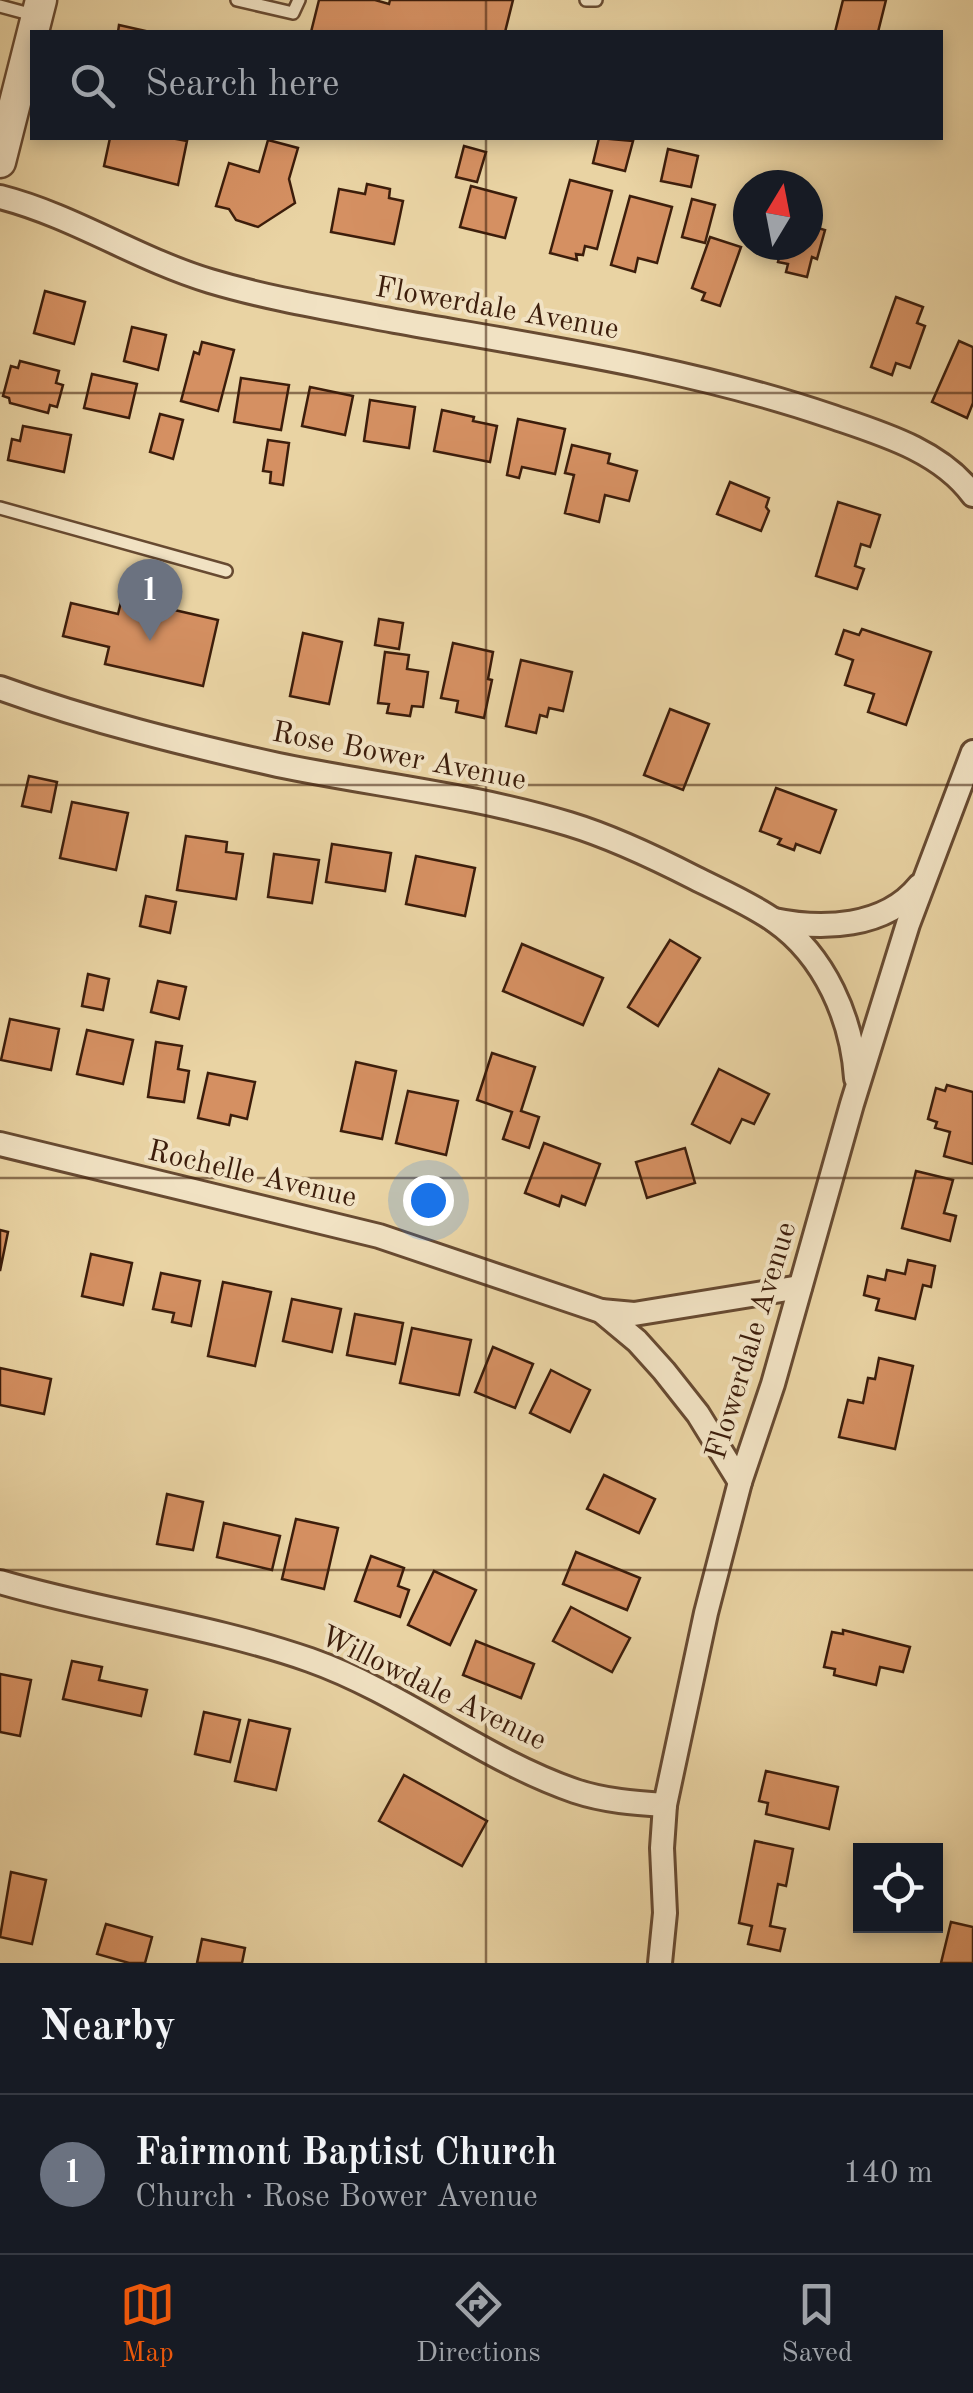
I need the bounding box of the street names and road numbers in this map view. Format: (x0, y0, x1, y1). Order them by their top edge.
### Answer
street label: Flowerdale Avenue (373, 273, 621, 345)
street label: Rose Bower Avenue (269, 718, 529, 796)
street label: Rochelle Avenue (145, 1136, 359, 1214)
street label: Flowerdale Avenue (702, 1219, 802, 1463)
street label: Willowdale Avenue (315, 1621, 551, 1757)

